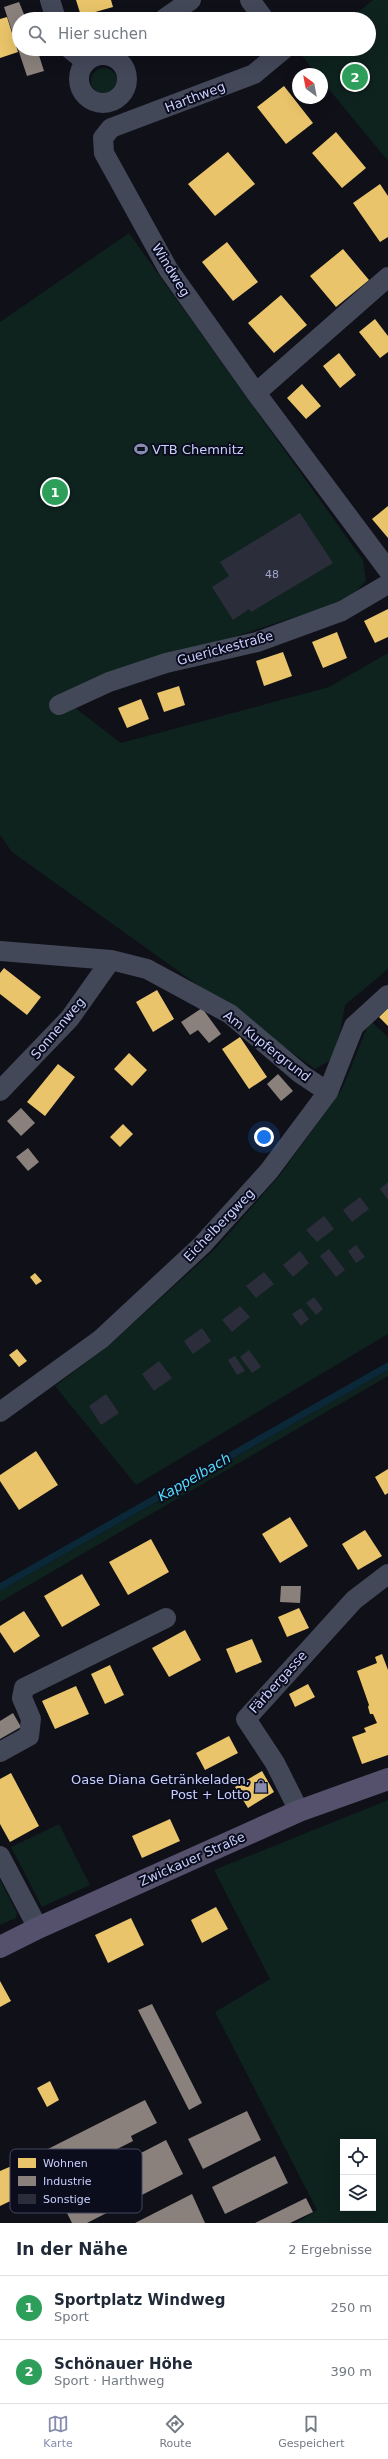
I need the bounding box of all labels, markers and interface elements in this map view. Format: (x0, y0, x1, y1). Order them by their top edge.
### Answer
search box (12, 12, 376, 56)
icon: search (26, 23, 48, 45)
text: Hier suchen (58, 25, 147, 43)
pin: 2 (342, 62, 368, 92)
north arrow (292, 68, 328, 104)
street label: Harthweg (163, 79, 227, 115)
street label: Windweg (149, 241, 193, 299)
sports icon: VTB Chemnitz (133, 441, 149, 457)
place label: VTB Chemnitz (152, 442, 244, 457)
pin: 1 (42, 477, 68, 507)
house number: 48 (265, 568, 279, 581)
street label: Guerickestraße (175, 628, 275, 668)
street label: Sonnenweg (28, 994, 88, 1062)
street label: Am Kupfergrund (221, 1007, 313, 1085)
your location (254, 1127, 274, 1147)
street label: Eichelbergweg (180, 1186, 258, 1264)
water label: Kappelbach (155, 1450, 233, 1504)
street label: Färbergasse (246, 1648, 310, 1716)
place label: Oase Diana Getränkeladen, Post + Lotto (71, 1772, 250, 1802)
shop icon: Oase Diana Getränkeladen, Post + Lotto (253, 1778, 269, 1794)
street label: Zwickauer Straße (137, 1829, 247, 1889)
map controls (340, 2139, 376, 2211)
button: locate (340, 2139, 376, 2175)
legend (10, 2149, 142, 2213)
text: Wohnen (43, 2157, 88, 2170)
text: Industrie (43, 2175, 92, 2188)
button: layers (340, 2175, 376, 2211)
text: Sonstige (43, 2193, 91, 2206)
text: In der Nähe (16, 2239, 128, 2259)
text: 2 Ergebnisse (288, 2242, 372, 2257)
text: Sportplatz Windweg (54, 2291, 225, 2309)
text: 1 (24, 2300, 34, 2315)
text: 250 m (330, 2300, 372, 2315)
text: Sport (54, 2309, 89, 2324)
text: Schönauer Höhe (54, 2355, 193, 2373)
text: 2 (24, 2364, 34, 2379)
text: 390 m (330, 2364, 372, 2379)
text: Sport · Harthweg (54, 2373, 165, 2388)
tab: Karte (43, 2413, 73, 2450)
tab: Route (159, 2413, 191, 2450)
tab: Gespeichert (278, 2413, 345, 2450)

